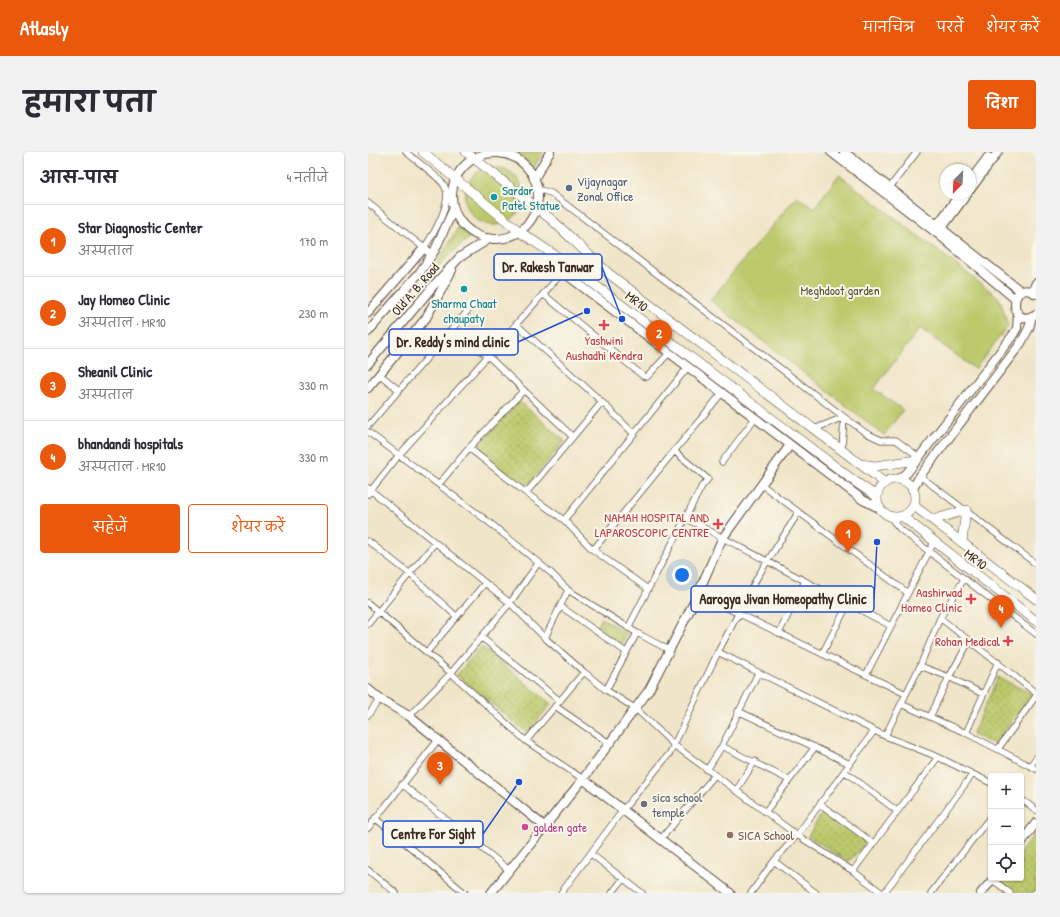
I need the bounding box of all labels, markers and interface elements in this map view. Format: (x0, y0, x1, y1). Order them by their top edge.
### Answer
text: Atlasly (20, 15, 69, 41)
text: मानचित्र (863, 17, 914, 36)
text: परतें (936, 17, 964, 36)
text: शेयर करें (986, 17, 1040, 36)
button: दिशा (968, 80, 1036, 129)
text: हमारा पता (24, 83, 155, 121)
north arrow (940, 164, 976, 200)
text: आस-पास (40, 165, 118, 188)
text: 4 नतीजे (286, 168, 328, 186)
place label: Vijaynagar Zonal Office (577, 172, 633, 205)
place label: Sardar Patel Statue (502, 181, 560, 214)
marker: Vijaynagar Zonal Office (564, 183, 574, 193)
marker: Sardar Patel Statue (489, 192, 499, 202)
text: Star Diagnostic Center (78, 217, 202, 238)
text: 1 (51, 232, 55, 250)
text: 170 m (299, 232, 328, 250)
text: अस्पताल (78, 241, 133, 259)
callout: Dr. Rakesh Tanwar (494, 254, 602, 280)
text: Dr. Rakesh Tanwar (502, 257, 594, 276)
street label: Old A. B. Road (387, 259, 443, 319)
park label: Meghdoot garden (800, 281, 880, 299)
marker: Sharma Chaat chaupaty (459, 284, 469, 294)
street label: MR10 (622, 287, 652, 316)
text: Jay Homeo Clinic (78, 289, 170, 310)
place label: Sharma Chaat chaupaty (431, 294, 497, 327)
text: 2 (50, 304, 56, 322)
text: 230 m (298, 304, 328, 322)
text: अस्पताल · MR10 (78, 313, 166, 331)
marker: Yashwini Aushadhi Kendra (598, 319, 610, 331)
pin: 2 (646, 320, 672, 353)
callout: Dr. Reddy's mind clinic (389, 329, 518, 355)
place label: Yashwini Aushadhi Kendra (566, 331, 642, 364)
text: Dr. Reddy's mind clinic (397, 332, 510, 353)
text: Sheanil Clinic (78, 361, 152, 382)
text: 3 (50, 376, 56, 394)
text: 330 m (299, 376, 328, 394)
text: अस्पताल (78, 385, 133, 403)
text: bhandandi hospitals (78, 433, 183, 454)
text: 4 (51, 448, 55, 466)
text: 330 m (299, 448, 328, 466)
text: अस्पताल · MR10 (78, 457, 166, 475)
button: सहेजें (40, 504, 180, 553)
button: शेयर करें (188, 504, 328, 553)
place label: NAMAH HOSPITAL AND LAPAROSCOPIC CENTRE (595, 508, 710, 541)
marker: NAMAH HOSPITAL AND LAPAROSCOPIC CENTRE (712, 518, 724, 530)
pin: 1 (835, 520, 861, 553)
street label: MR10 (961, 545, 991, 574)
your location (672, 565, 692, 585)
place label: Aashirwad Homeo Clinic (901, 583, 962, 616)
callout: Aarogya Jivan Homeopathy Clinic (691, 586, 874, 612)
text: Aarogya Jivan Homeopathy Clinic (700, 589, 867, 610)
marker: Aashirwad Homeo Clinic (965, 593, 977, 605)
pin: 4 (988, 595, 1014, 628)
place label: Rohan Medical (935, 632, 1001, 650)
marker: Rohan Medical (1003, 636, 1013, 646)
pin: 3 (427, 752, 453, 785)
map controls (988, 773, 1024, 881)
button: + (988, 773, 1024, 809)
place label: sica school temple (652, 788, 703, 821)
marker: sica school temple (639, 799, 649, 809)
button: − (988, 809, 1024, 845)
place label: golden gate (533, 818, 587, 836)
callout: Centre For Sight (383, 821, 483, 847)
marker: golden gate (520, 822, 530, 832)
text: Centre For Sight (391, 824, 476, 845)
place label: SICA School (738, 826, 794, 844)
marker: SICA School (725, 830, 735, 840)
button: locate (988, 845, 1024, 881)

